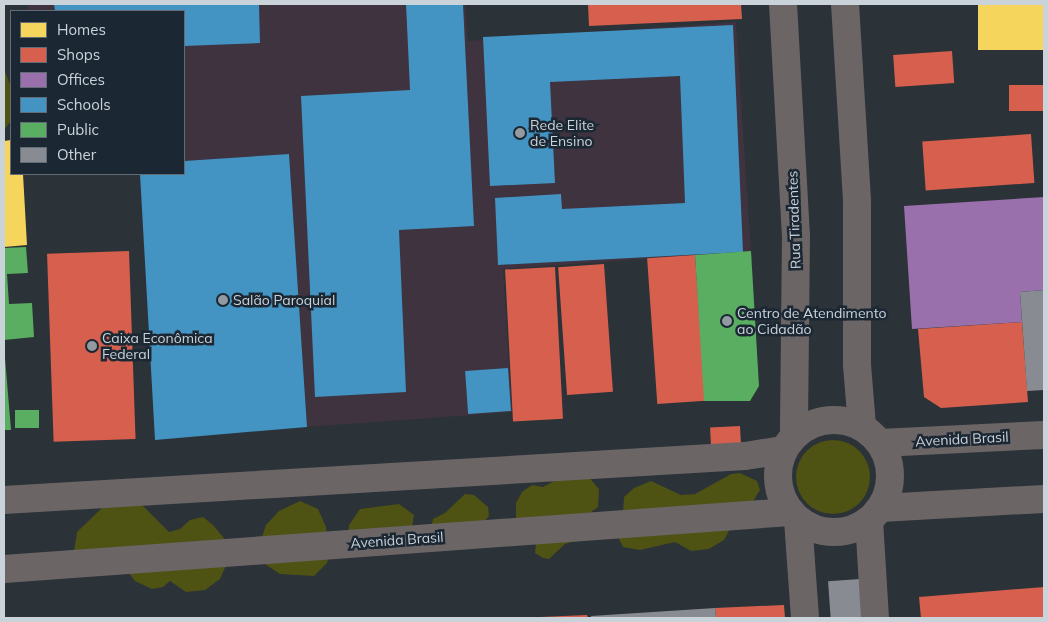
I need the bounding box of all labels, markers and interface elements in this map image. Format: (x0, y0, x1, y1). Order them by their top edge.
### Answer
legend (10, 10, 185, 175)
text: Homes (57, 20, 106, 39)
text: Shops (57, 45, 100, 64)
text: Offices (57, 70, 105, 89)
text: Schools (57, 95, 111, 114)
place label: Rede Elite de Ensino (530, 117, 594, 150)
text: Public (57, 120, 99, 139)
marker: Rede Elite de Ensino (514, 127, 526, 139)
text: Other (57, 145, 96, 164)
street label: Rua Tiradentes (784, 170, 804, 270)
place label: Salão Paroquial (233, 292, 335, 308)
marker: Salão Paroquial (217, 294, 229, 306)
place label: Centro de Atendimento ao Cidadão (737, 305, 887, 338)
marker: Centro de Atendimento ao Cidadão (721, 315, 733, 327)
place label: Caixa Econômica Federal (102, 330, 213, 362)
marker: Caixa Econômica Federal (86, 340, 98, 352)
street label: Avenida Brasil (915, 428, 1009, 450)
street label: Avenida Brasil (350, 528, 444, 552)

